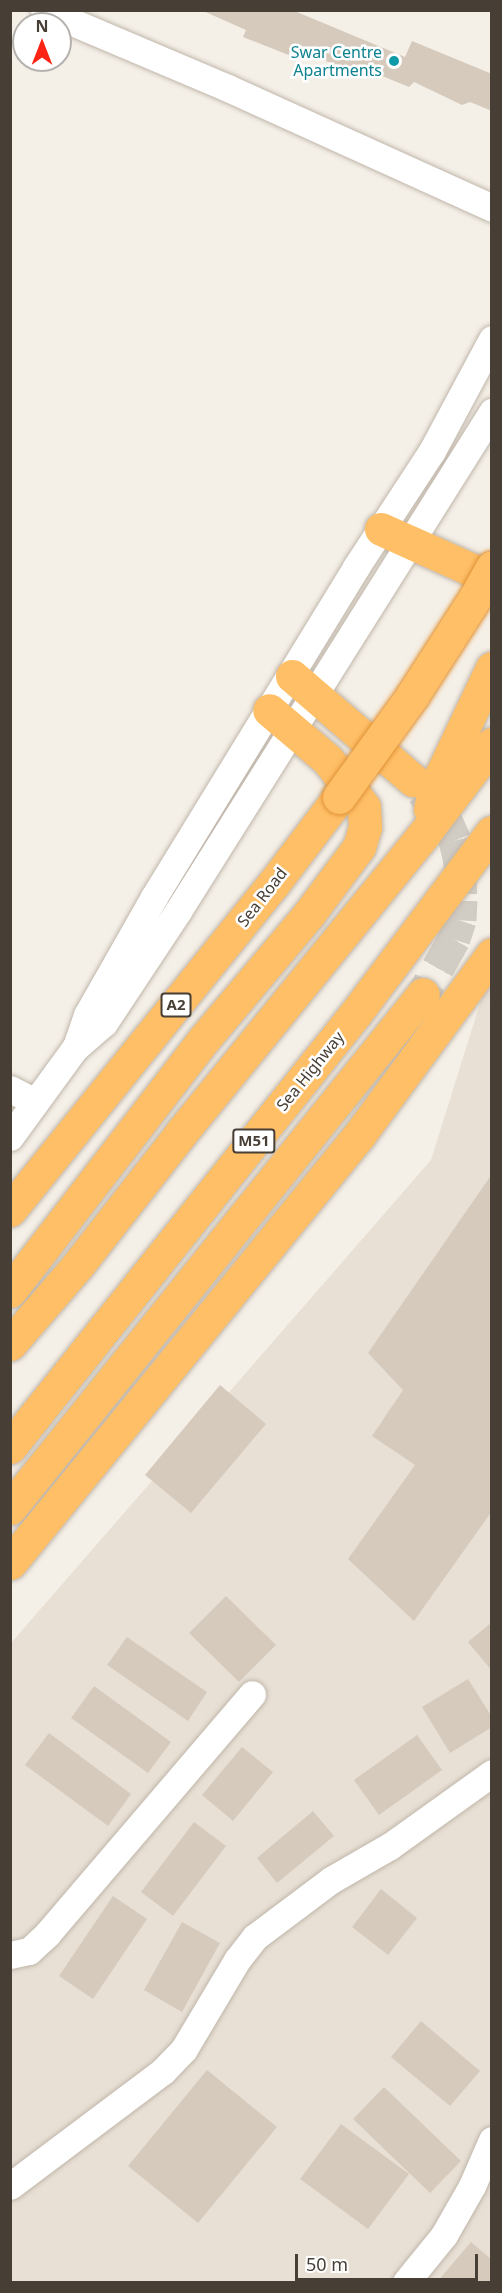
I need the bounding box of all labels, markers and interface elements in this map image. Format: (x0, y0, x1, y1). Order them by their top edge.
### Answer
north arrow (12, 12, 72, 72)
text: N (35, 15, 49, 37)
place label: Swar Centre Apartments (291, 42, 382, 80)
marker: Swar Centre Apartments (387, 54, 401, 68)
street label: Sea Road (233, 864, 291, 930)
road number: A2 (160, 993, 192, 1017)
street label: Sea Highway (272, 1028, 348, 1114)
road number: M51 (232, 1129, 276, 1153)
scale bar (298, 2242, 481, 2280)
text: 50 m (306, 2252, 348, 2276)

